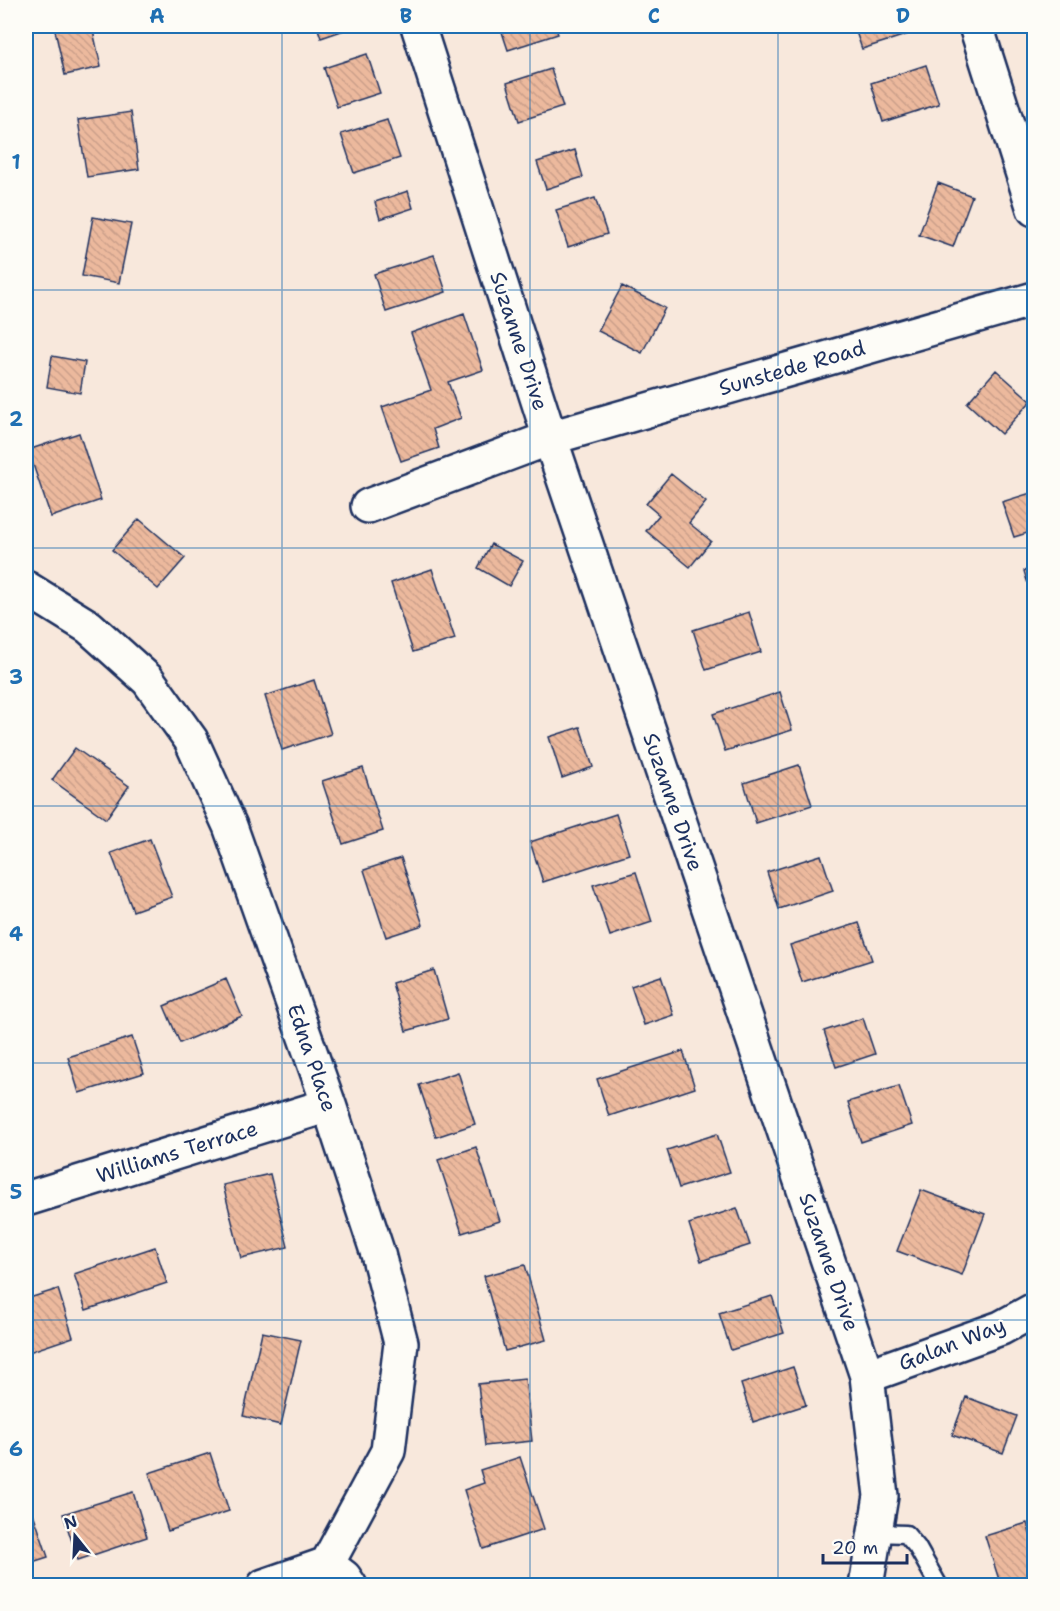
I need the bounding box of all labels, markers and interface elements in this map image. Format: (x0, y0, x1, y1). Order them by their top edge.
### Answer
text: A (149, 3, 165, 29)
text: B (400, 3, 412, 29)
text: C (648, 3, 660, 29)
text: D (896, 3, 910, 29)
text: 1 (11, 149, 21, 175)
street label: Suzanne Drive (483, 268, 555, 414)
street label: Sunstede Road (716, 334, 868, 402)
text: 2 (9, 406, 23, 432)
text: 3 (9, 664, 23, 690)
street label: Suzanne Drive (636, 729, 710, 875)
text: 4 (9, 921, 23, 947)
street label: Edna Place (280, 1000, 344, 1116)
street label: Williams Terrace (93, 1114, 261, 1190)
text: 5 (10, 1179, 22, 1205)
street label: Suzanne Drive (792, 1189, 866, 1335)
street label: Galan Way (895, 1311, 1009, 1377)
text: 6 (9, 1436, 23, 1462)
north arrow (45, 1506, 105, 1566)
text: N (61, 1510, 80, 1534)
scale bar (823, 1527, 907, 1565)
text: 20 m (832, 1536, 878, 1560)

